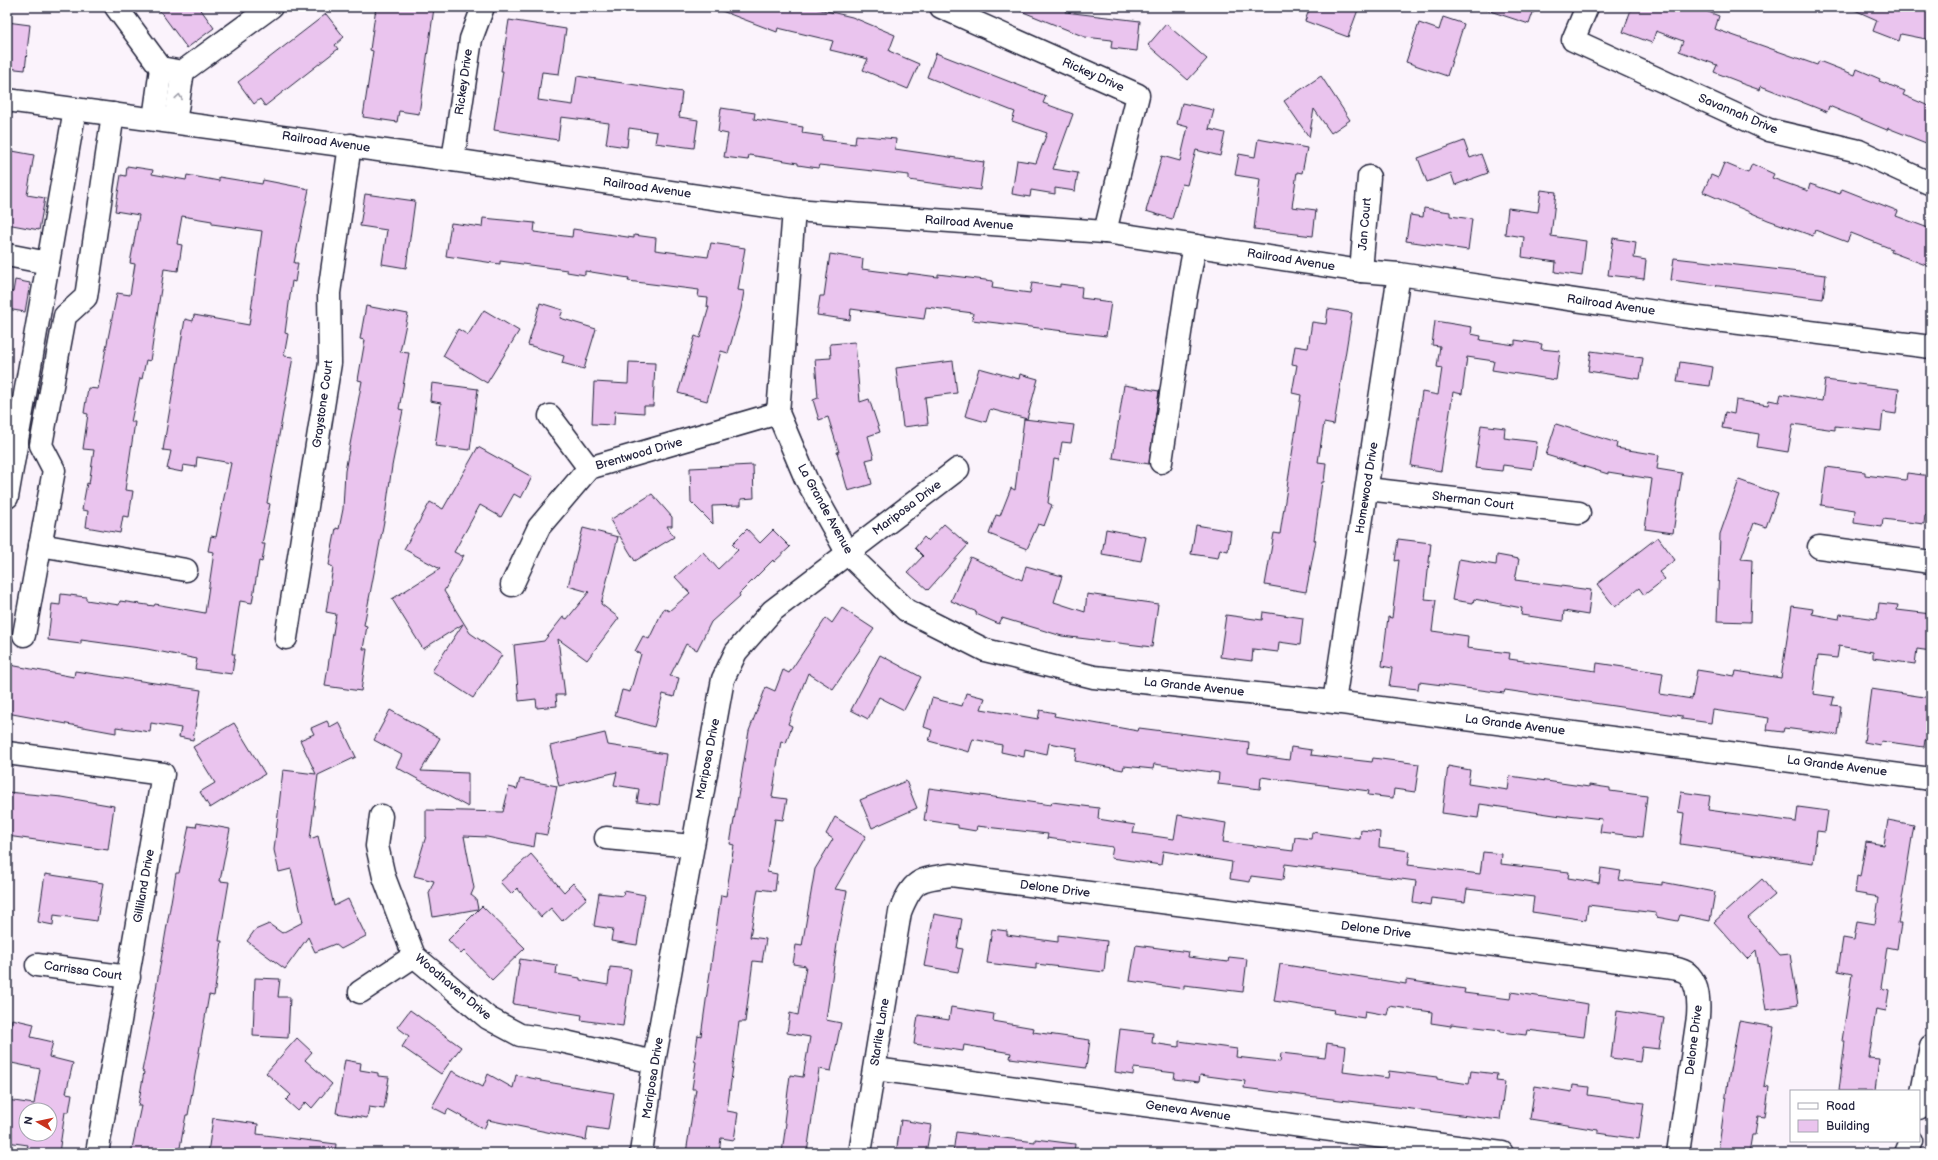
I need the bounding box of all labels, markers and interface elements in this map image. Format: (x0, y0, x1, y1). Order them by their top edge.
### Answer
street label: Rickey Drive (452, 48, 476, 116)
street label: Rickey Drive (1060, 55, 1126, 95)
street label: Savannah Drive (1696, 91, 1780, 137)
one-way arrow (174, 93, 183, 100)
street label: Railroad Avenue (281, 128, 371, 156)
street label: Railroad Avenue (602, 174, 692, 202)
street label: Jan Court (1355, 197, 1375, 251)
street label: Railroad Avenue (924, 212, 1014, 234)
street label: Railroad Avenue (1246, 246, 1336, 274)
street label: Railroad Avenue (1566, 291, 1656, 319)
street label: Graystone Court (309, 359, 337, 449)
street label: Brentwood Drive (594, 434, 684, 474)
street label: Homewood Drive (1352, 441, 1382, 535)
street label: La Grande Avenue (794, 461, 856, 557)
street label: Mariposa Drive (870, 477, 944, 539)
street label: Sherman Court (1431, 489, 1515, 513)
street label: La Grande Avenue (1143, 674, 1245, 700)
street label: La Grande Avenue (1464, 711, 1566, 739)
street label: Mariposa Drive (693, 717, 723, 801)
street label: La Grande Avenue (1786, 752, 1888, 780)
street label: Gilliland Drive (130, 848, 158, 924)
street label: Delone Drive (1019, 877, 1091, 901)
street label: Delone Drive (1340, 918, 1412, 942)
street label: Woodhaven Drive (412, 951, 494, 1023)
street label: Carrissa Court (43, 958, 123, 984)
street label: Starlite Lane (867, 997, 893, 1067)
street label: Delone Drive (1682, 1004, 1706, 1076)
street label: Mariposa Drive (639, 1036, 667, 1120)
legend (1790, 1090, 1920, 1142)
street label: Geneva Avenue (1144, 1098, 1232, 1124)
text: Road (1826, 1099, 1855, 1114)
north arrow (18, 1102, 58, 1142)
text: N (22, 1115, 36, 1126)
text: Building (1826, 1119, 1870, 1134)

